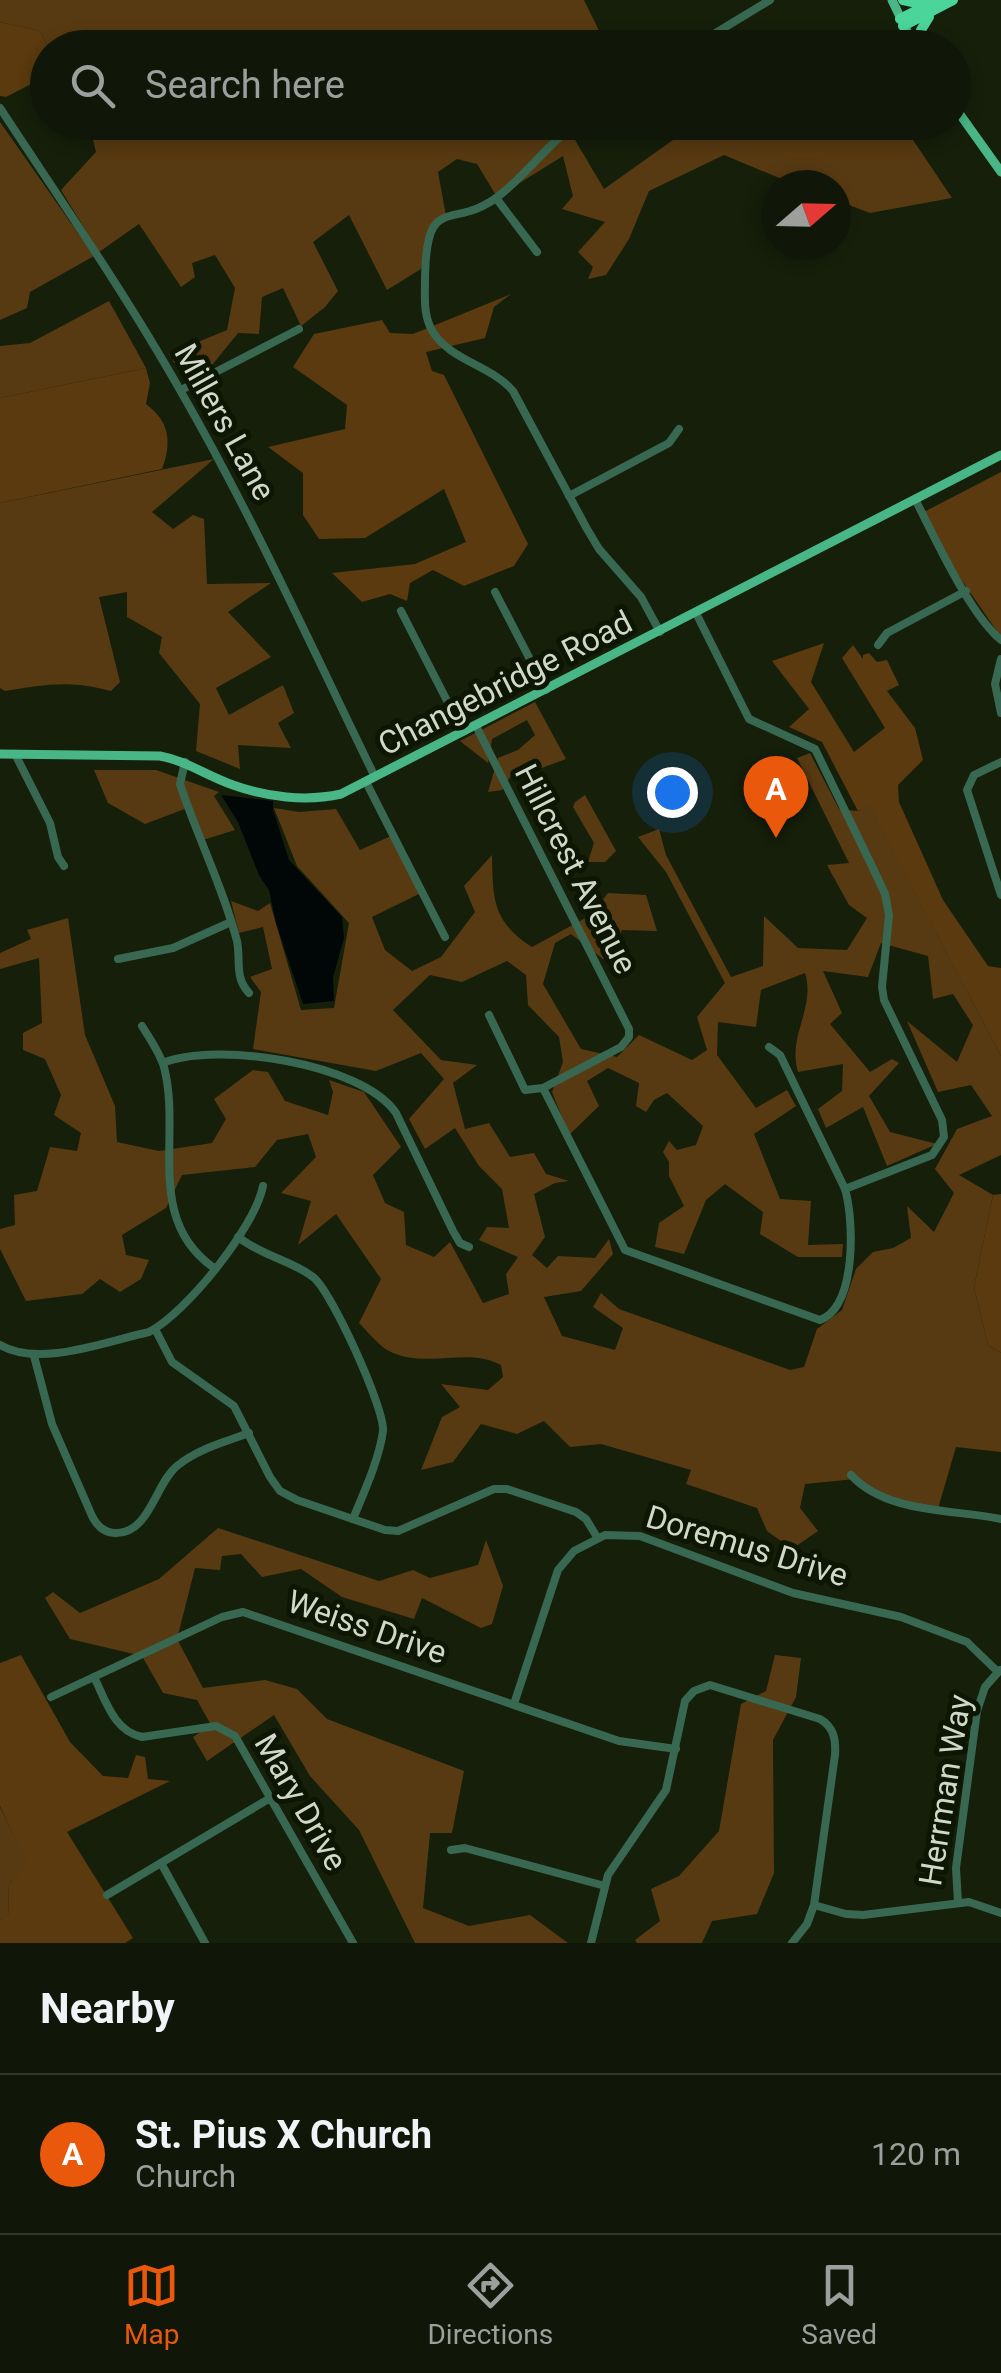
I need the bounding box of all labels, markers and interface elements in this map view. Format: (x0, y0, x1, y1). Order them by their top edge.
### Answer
search box (30, 30, 971, 140)
icon: search (65, 58, 120, 113)
text: Search here (145, 63, 345, 107)
north arrow (761, 170, 851, 260)
street label: Millers Lane (166, 337, 284, 507)
street label: Changebridge Road (372, 603, 638, 763)
pin: A (744, 756, 808, 838)
street label: Hillcrest Avenue (507, 758, 645, 980)
your location (647, 767, 698, 818)
street label: Doremus Drive (642, 1497, 852, 1595)
street label: Weiss Drive (283, 1582, 451, 1672)
street label: Herrman Way (911, 1692, 979, 1888)
street label: Mary Drive (247, 1727, 355, 1877)
text: Nearby (40, 1984, 175, 2033)
text: St. Pius X Church (135, 2113, 432, 2157)
text: A (62, 2135, 83, 2173)
text: 120 m (871, 2135, 961, 2173)
text: Church (135, 2157, 236, 2195)
tab: Map (124, 2258, 179, 2351)
tab: Directions (427, 2258, 553, 2351)
tab: Saved (801, 2258, 877, 2351)

